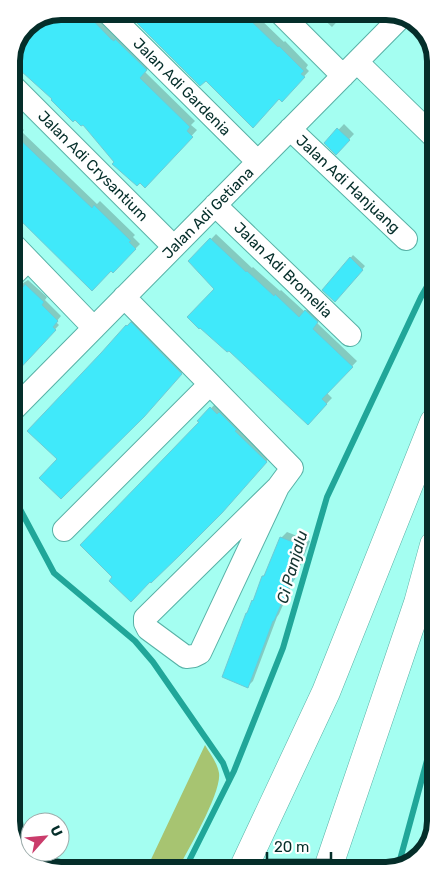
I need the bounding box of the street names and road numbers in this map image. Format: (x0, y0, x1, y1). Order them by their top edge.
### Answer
street label: Jalan Adi Gardenia (129, 34, 235, 140)
street label: Jalan Adi Crysantium (34, 107, 152, 225)
street label: Jalan Adi Hanjuang (292, 131, 404, 237)
street label: Jalan Adi Getiana (159, 164, 257, 262)
street label: Jalan Adi Bromelia (230, 218, 336, 322)

